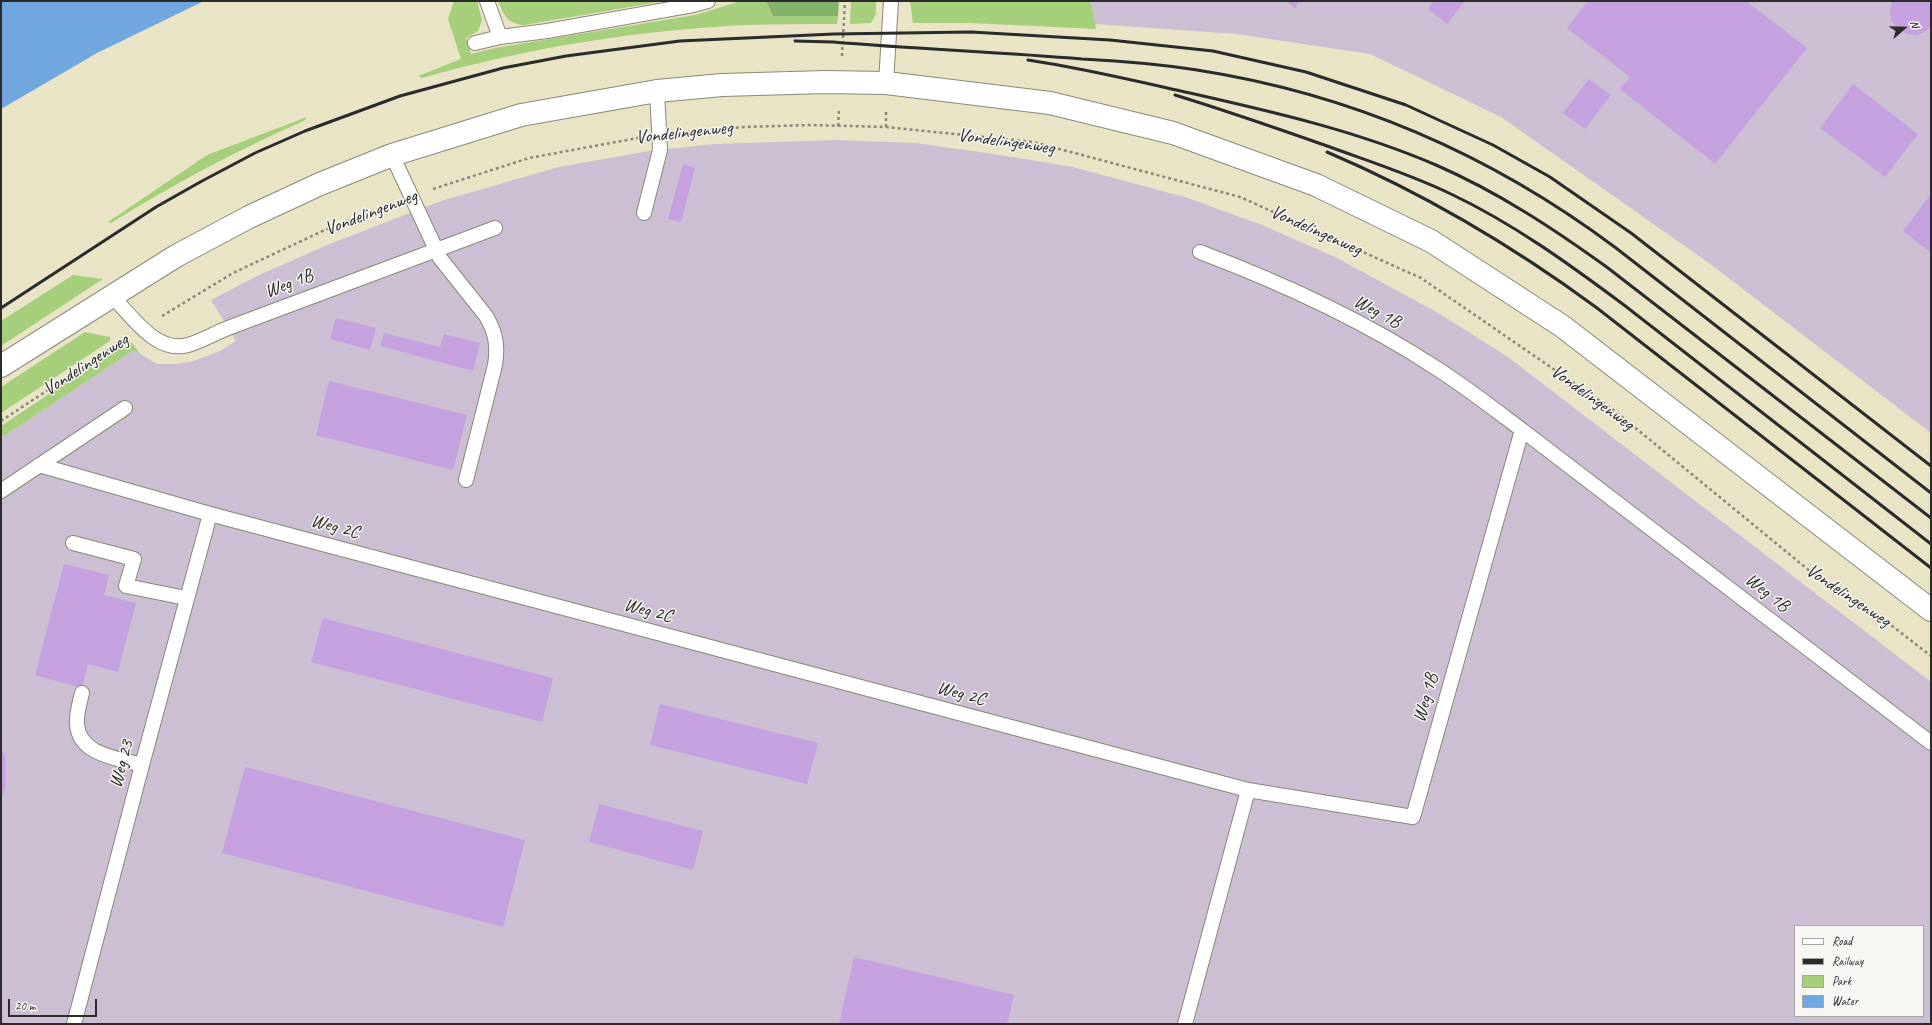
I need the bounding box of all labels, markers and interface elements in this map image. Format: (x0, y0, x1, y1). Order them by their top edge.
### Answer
north arrow (1884, 8, 1924, 48)
text: N (1908, 18, 1923, 29)
street label: Vondelingenweg (634, 117, 734, 149)
street label: Vondelingenweg (956, 124, 1056, 160)
street label: Vondelingenweg (322, 185, 420, 241)
street label: Vondelingenweg (1267, 201, 1365, 261)
street label: Weg 1B (262, 264, 316, 304)
street label: Weg 1B (1350, 290, 1404, 334)
street label: Vondelingenweg (39, 329, 133, 401)
street label: Vondelingenweg (1546, 360, 1638, 436)
street label: Weg 2C (308, 510, 362, 544)
street label: Vondelingenweg (1801, 559, 1895, 633)
street label: Weg 1B (1740, 569, 1794, 617)
street label: Weg 2C (621, 594, 675, 628)
street label: Weg 1B (1408, 671, 1444, 725)
street label: Weg 2C (934, 677, 988, 711)
street label: Weg 23 (105, 738, 139, 790)
legend (1794, 925, 1924, 1017)
text: Road (1832, 933, 1852, 949)
text: Railway (1832, 953, 1863, 969)
text: Park (1832, 973, 1851, 989)
scale bar (10, 991, 99, 1017)
text: Water (1832, 993, 1858, 1009)
text: 20 m (15, 998, 35, 1014)

